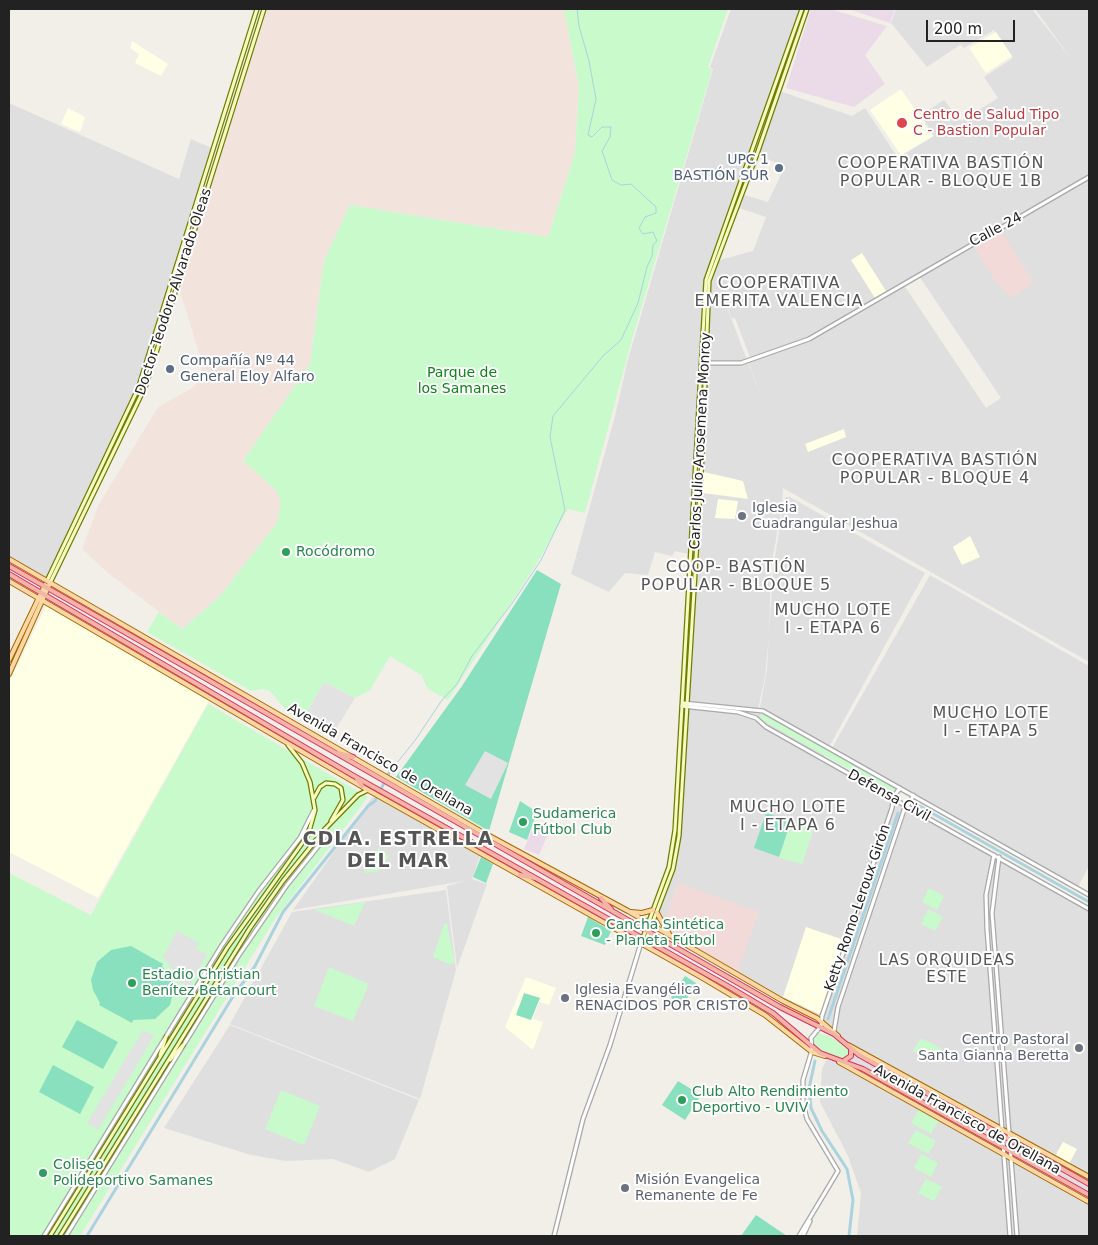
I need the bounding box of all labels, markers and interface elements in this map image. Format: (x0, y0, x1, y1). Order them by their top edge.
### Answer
scale bar (928, 10, 1017, 42)
text: 200 m (934, 20, 982, 38)
place label: Centro de Salud Tipo C - Bastion Popular (913, 107, 1059, 140)
marker: Centro de Salud Tipo C - Bastion Popular (895, 116, 909, 130)
place label: UPC 1 BASTIÓN SUR (673, 152, 769, 184)
district label: COOPERATIVA BASTIÓN POPULAR - BLOQUE 1B (835, 154, 1047, 192)
marker: UPC 1 BASTIÓN SUR (773, 162, 785, 174)
street label: Doctor Teodoro Alvarado Oleas (133, 186, 215, 398)
street label: Calle 24 (967, 209, 1025, 251)
district label: COOPERATIVA EMERITA VALENCIA (692, 274, 866, 312)
street label: Carlos Julio Arosemena Monroy (687, 332, 715, 550)
place label: Compañía Nº 44 General Eloy Alfaro (180, 353, 315, 386)
marker: Compañía Nº 44 General Eloy Alfaro (164, 363, 176, 375)
park label: Parque de los Samanes (418, 365, 506, 398)
district label: COOPERATIVA BASTIÓN POPULAR - BLOQUE 4 (829, 451, 1041, 489)
place label: Iglesia Cuadrangular Jeshua (752, 500, 898, 532)
marker: Iglesia Cuadrangular Jeshua (736, 510, 748, 522)
place label: Rocódromo (296, 544, 375, 560)
marker: Rocódromo (280, 546, 292, 558)
district label: COOP- BASTIÓN POPULAR - BLOQUE 5 (639, 558, 833, 596)
district label: MUCHO LOTE I - ETAPA 6 (773, 601, 893, 639)
street label: Avenida Francisco de Orellana (284, 700, 476, 820)
district label: MUCHO LOTE I - ETAPA 5 (931, 704, 1051, 742)
street label: Defensa Civil (845, 766, 933, 826)
district label: MUCHO LOTE I - ETAPA 6 (728, 798, 848, 836)
place label: Sudamerica Fútbol Club (533, 806, 616, 839)
marker: Sudamerica Fútbol Club (517, 816, 529, 828)
street label: Ketty Romo-Leroux Girón (822, 822, 894, 994)
district label: CDLA. ESTRELLA DEL MAR (301, 829, 495, 873)
place label: Cancha Sintética - Planeta Fútbol (606, 917, 724, 950)
marker: Cancha Sintética - Planeta Fútbol (590, 927, 602, 939)
district label: LAS ORQUIDEAS ESTE (877, 952, 1017, 987)
place label: Estadio Christian Benítez Betancourt (142, 967, 276, 1000)
marker: Estadio Christian Benítez Betancourt (126, 977, 138, 989)
place label: Iglesia Evangélica RENACIDOS POR CRISTO (575, 982, 748, 1014)
marker: Iglesia Evangélica RENACIDOS POR CRISTO (559, 992, 571, 1004)
place label: Centro Pastoral Santa Gianna Beretta (918, 1032, 1069, 1064)
marker: Centro Pastoral Santa Gianna Beretta (1073, 1042, 1085, 1054)
street label: Avenida Francisco de Orellana (871, 1062, 1063, 1178)
place label: Club Alto Rendimiento Deportivo - UVIV (692, 1084, 848, 1116)
marker: Club Alto Rendimiento Deportivo - UVIV (676, 1094, 688, 1106)
place label: Coliseo Polideportivo Samanes (53, 1157, 213, 1190)
marker: Coliseo Polideportivo Samanes (37, 1167, 49, 1179)
place label: Misión Evangelica Remanente de Fe (635, 1172, 760, 1204)
marker: Misión Evangelica Remanente de Fe (619, 1182, 631, 1194)

